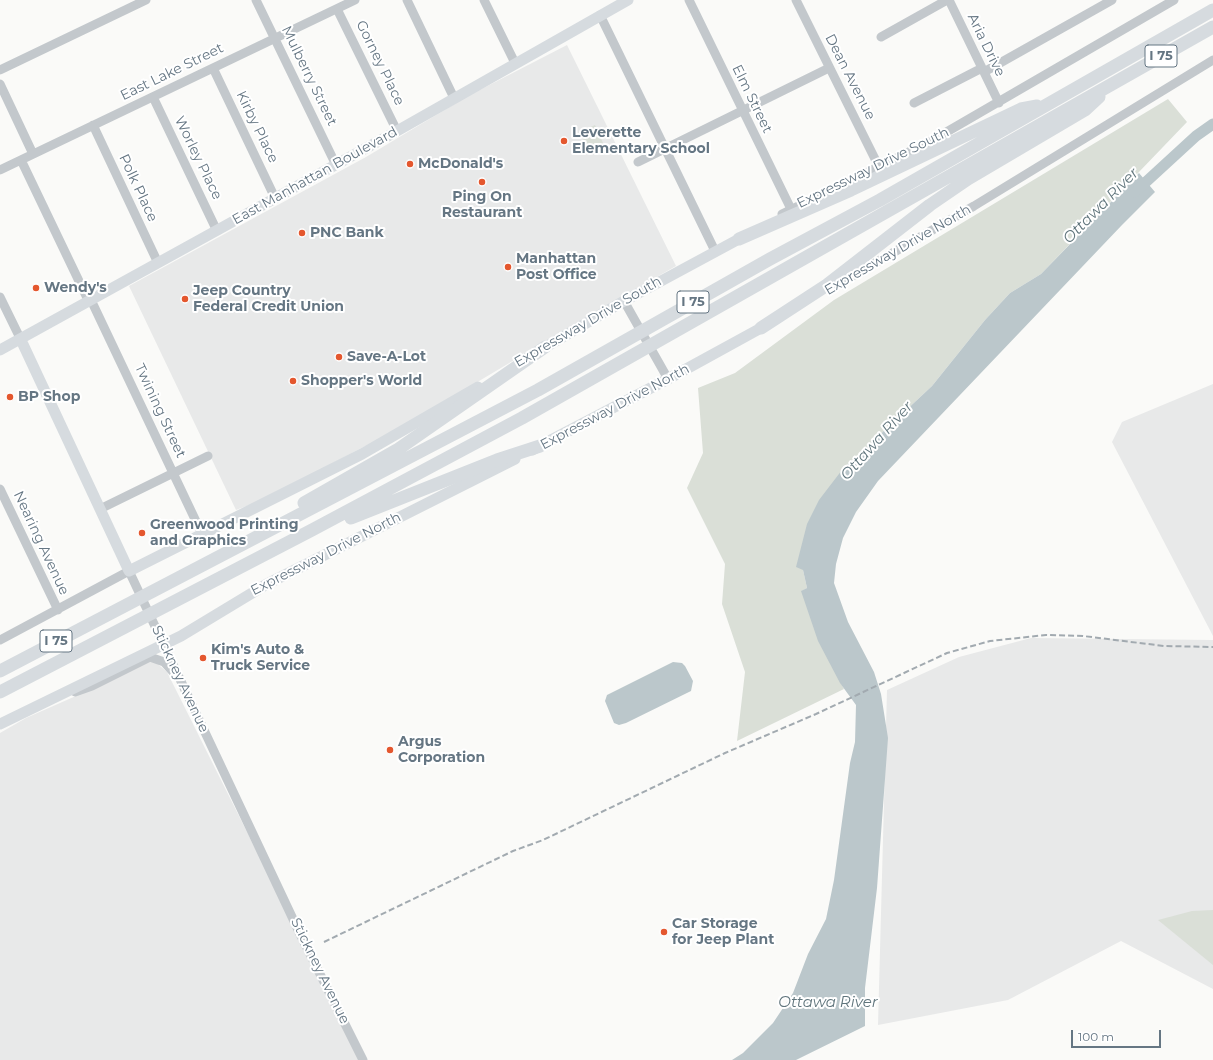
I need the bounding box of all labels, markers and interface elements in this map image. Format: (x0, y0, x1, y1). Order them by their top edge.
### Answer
street label: Aria Drive (964, 11, 1008, 79)
street label: Gorney Place (352, 18, 408, 108)
street label: Mulberry Street (278, 23, 340, 129)
street label: Dean Avenue (821, 31, 879, 123)
street label: East Lake Street (118, 40, 226, 104)
road number: I 75 (1145, 45, 1177, 67)
street label: Elm Street (728, 62, 776, 136)
street label: Kirby Place (232, 88, 282, 166)
street label: Worley Place (171, 114, 225, 202)
street label: East Manhattan Boulevard (230, 124, 400, 228)
street label: Expressway Drive South (794, 124, 952, 212)
place label: Leverette Elementary School (572, 125, 710, 158)
marker: Leverette Elementary School (559, 136, 569, 146)
street label: Polk Place (115, 151, 161, 225)
place label: McDonald's (418, 156, 503, 172)
marker: McDonald's (405, 159, 415, 169)
water label: Ottawa River (1059, 164, 1143, 248)
marker: Ping On Restaurant (477, 177, 487, 187)
place label: Ping On Restaurant (442, 189, 522, 222)
street label: Expressway Drive North (822, 201, 974, 299)
place label: PNC Bank (310, 225, 384, 241)
marker: PNC Bank (297, 228, 307, 238)
place label: Manhattan Post Office (516, 251, 597, 284)
marker: Manhattan Post Office (503, 262, 513, 272)
street label: Expressway Drive South (511, 273, 665, 371)
place label: Wendy's (44, 280, 107, 296)
marker: Wendy's (31, 283, 41, 293)
place label: Jeep Country Federal Credit Union (193, 283, 344, 316)
road number: I 75 (677, 291, 709, 313)
marker: Jeep Country Federal Credit Union (180, 294, 190, 304)
place label: Save-A-Lot (347, 349, 426, 365)
marker: Save-A-Lot (334, 352, 344, 362)
street label: Twining Street (131, 361, 189, 461)
street label: Expressway Drive North (538, 361, 692, 453)
place label: Shopper's World (301, 373, 422, 389)
marker: Shopper's World (288, 376, 298, 386)
place label: BP Shop (18, 389, 80, 405)
marker: BP Shop (5, 392, 15, 402)
water label: Ottawa River (837, 398, 917, 484)
street label: Nearing Avenue (10, 488, 72, 598)
street label: Expressway Drive North (248, 509, 404, 599)
place label: Greenwood Printing and Graphics (150, 517, 299, 550)
marker: Greenwood Printing and Graphics (137, 528, 147, 538)
street label: Stickney Avenue (148, 623, 212, 735)
road number: I 75 (40, 630, 72, 652)
place label: Kim's Auto & Truck Service (211, 642, 310, 674)
marker: Kim's Auto & Truck Service (198, 653, 208, 663)
place label: Argus Corporation (398, 734, 485, 766)
marker: Argus Corporation (385, 745, 395, 755)
street label: Stickney Avenue (287, 915, 353, 1027)
place label: Car Storage for Jeep Plant (672, 916, 774, 948)
marker: Car Storage for Jeep Plant (659, 927, 669, 937)
water label: Ottawa River (778, 994, 878, 1012)
scale bar (1073, 1022, 1163, 1048)
text: 100 m (1078, 1029, 1114, 1044)

